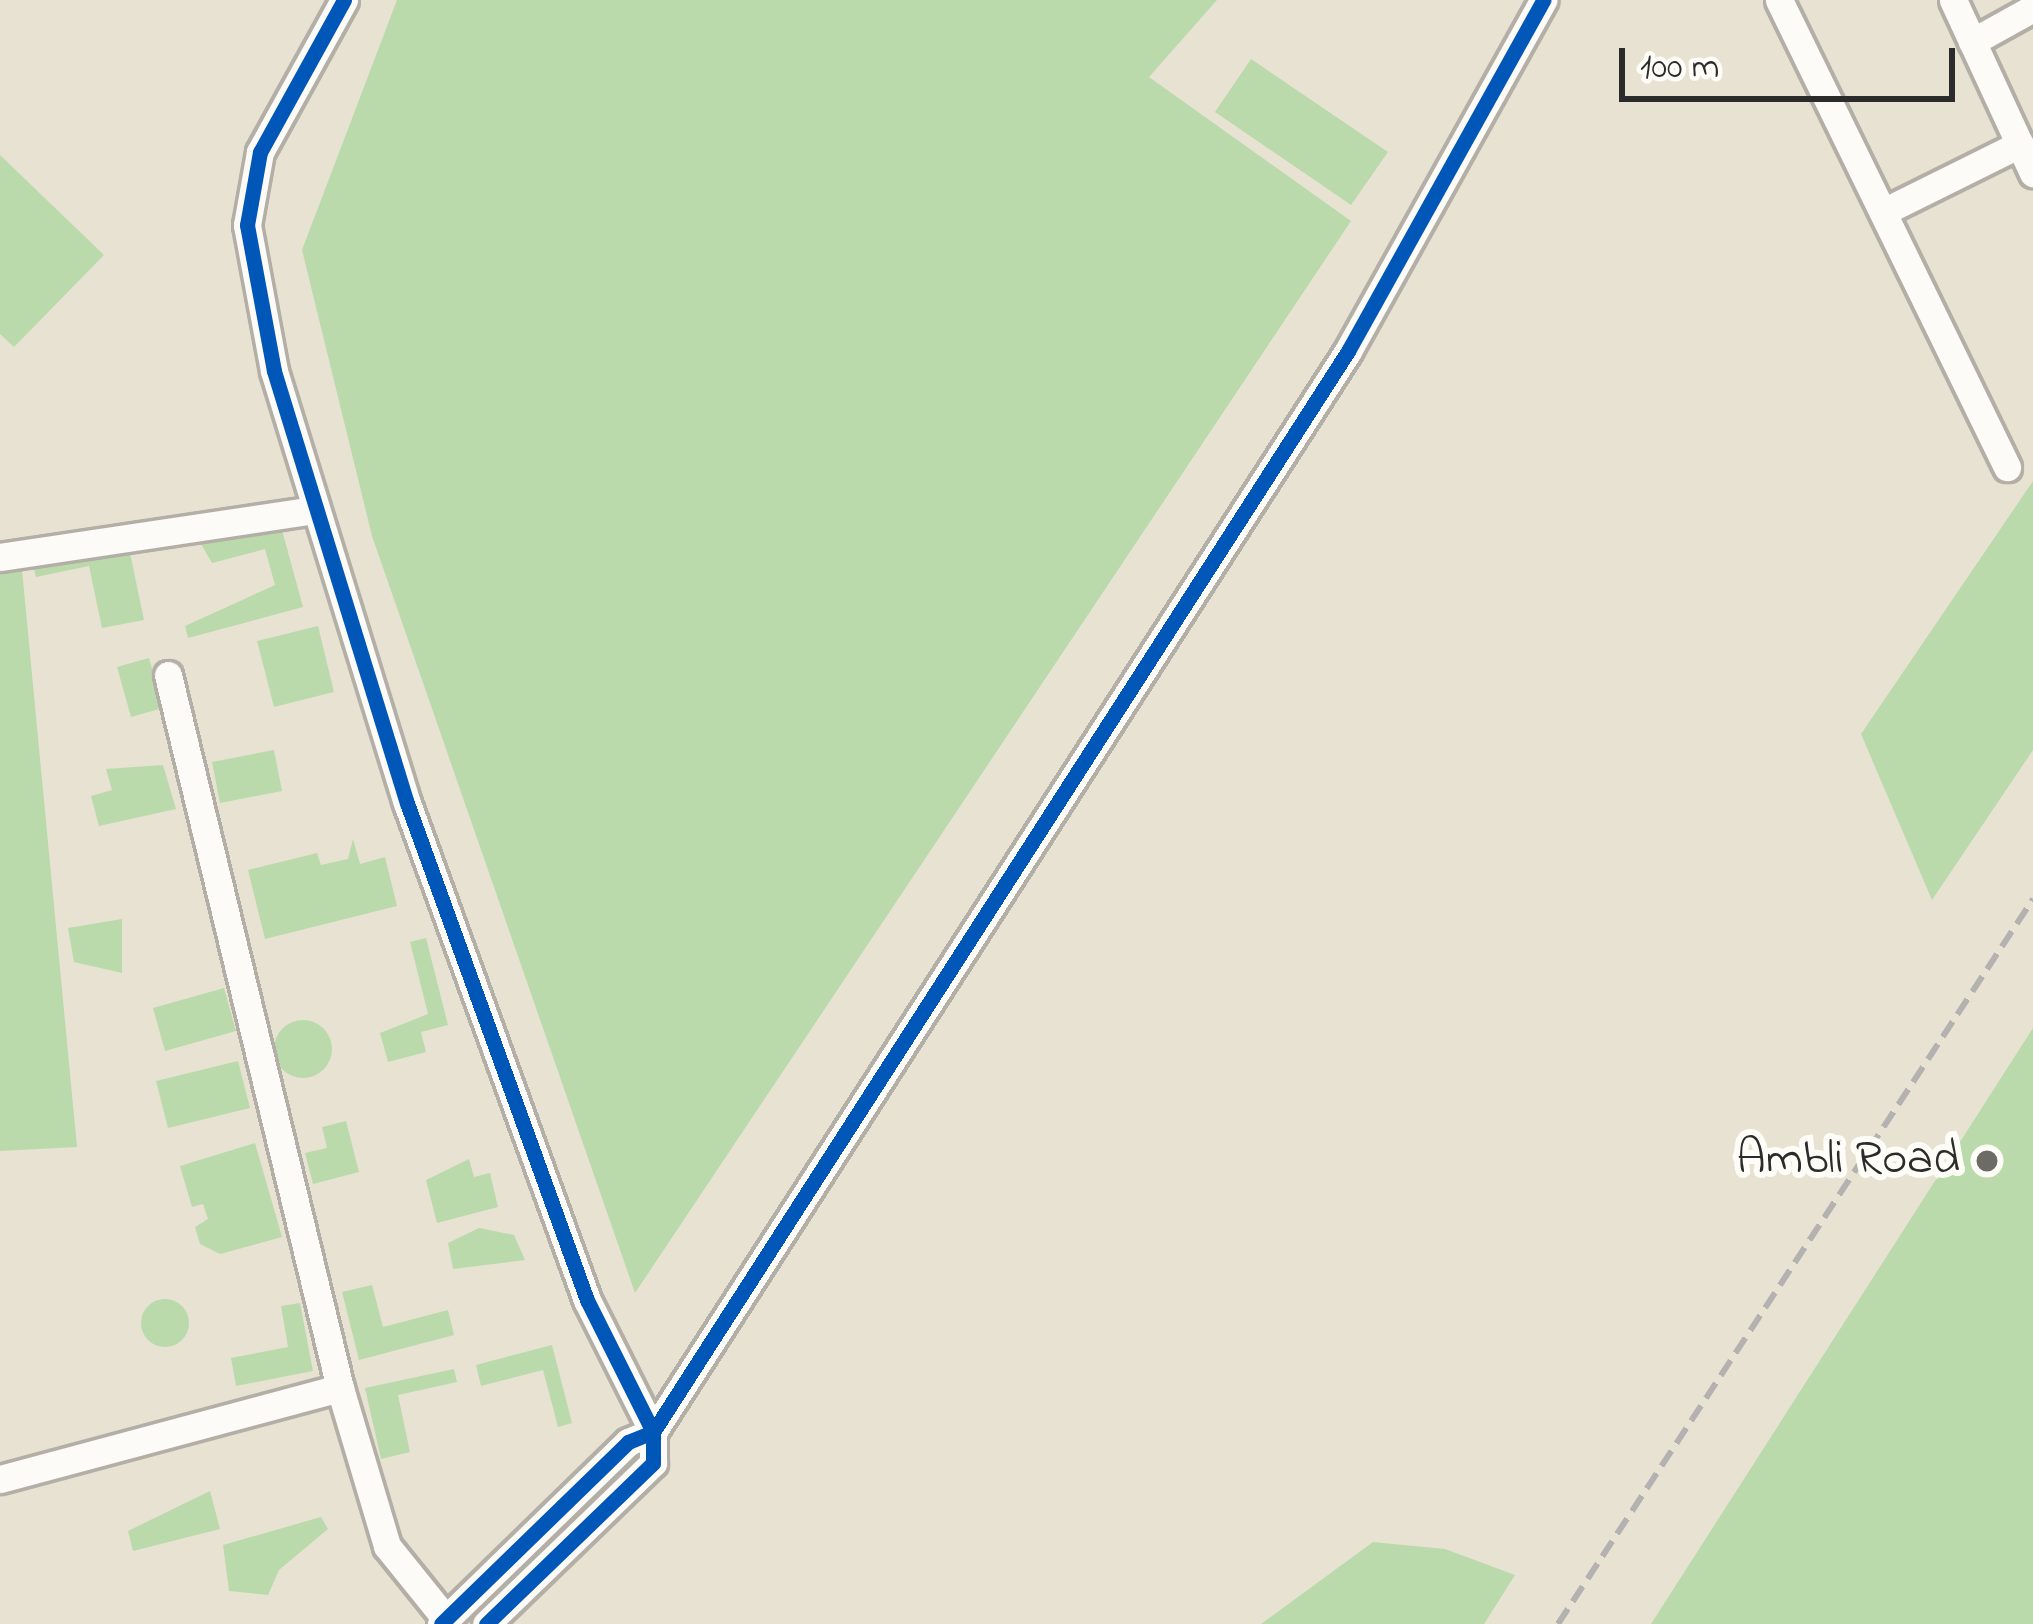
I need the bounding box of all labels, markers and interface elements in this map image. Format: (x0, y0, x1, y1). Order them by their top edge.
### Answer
scale bar (1625, 24, 1961, 98)
text: 100 m (1640, 42, 1720, 95)
place label: Ambli Road (1736, 1132, 1960, 1190)
marker: Ambli Road (1971, 1145, 2003, 1177)

